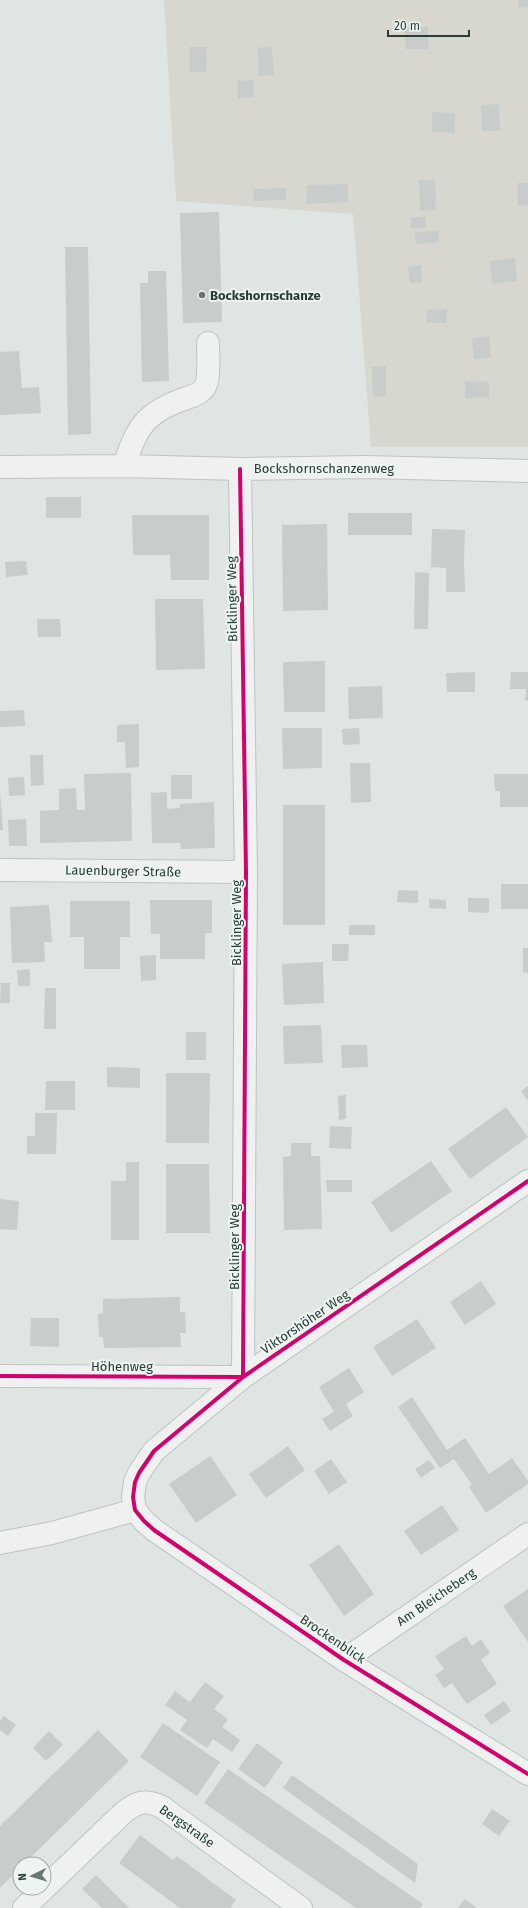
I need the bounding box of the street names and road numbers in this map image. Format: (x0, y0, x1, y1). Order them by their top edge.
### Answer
street label: Bockshornschanzenweg (254, 461, 394, 476)
street label: Bicklinger Weg (224, 556, 240, 642)
street label: Lauenburger Straße (65, 862, 181, 880)
street label: Bicklinger Weg (229, 880, 244, 966)
street label: Bicklinger Weg (227, 1204, 242, 1290)
street label: Viktorshöher Weg (258, 1287, 352, 1357)
street label: Höhenweg (91, 1359, 153, 1374)
street label: Am Bleicheberg (394, 1565, 478, 1629)
street label: Brockenblick (297, 1612, 369, 1667)
street label: Bergstraße (157, 1802, 217, 1850)

